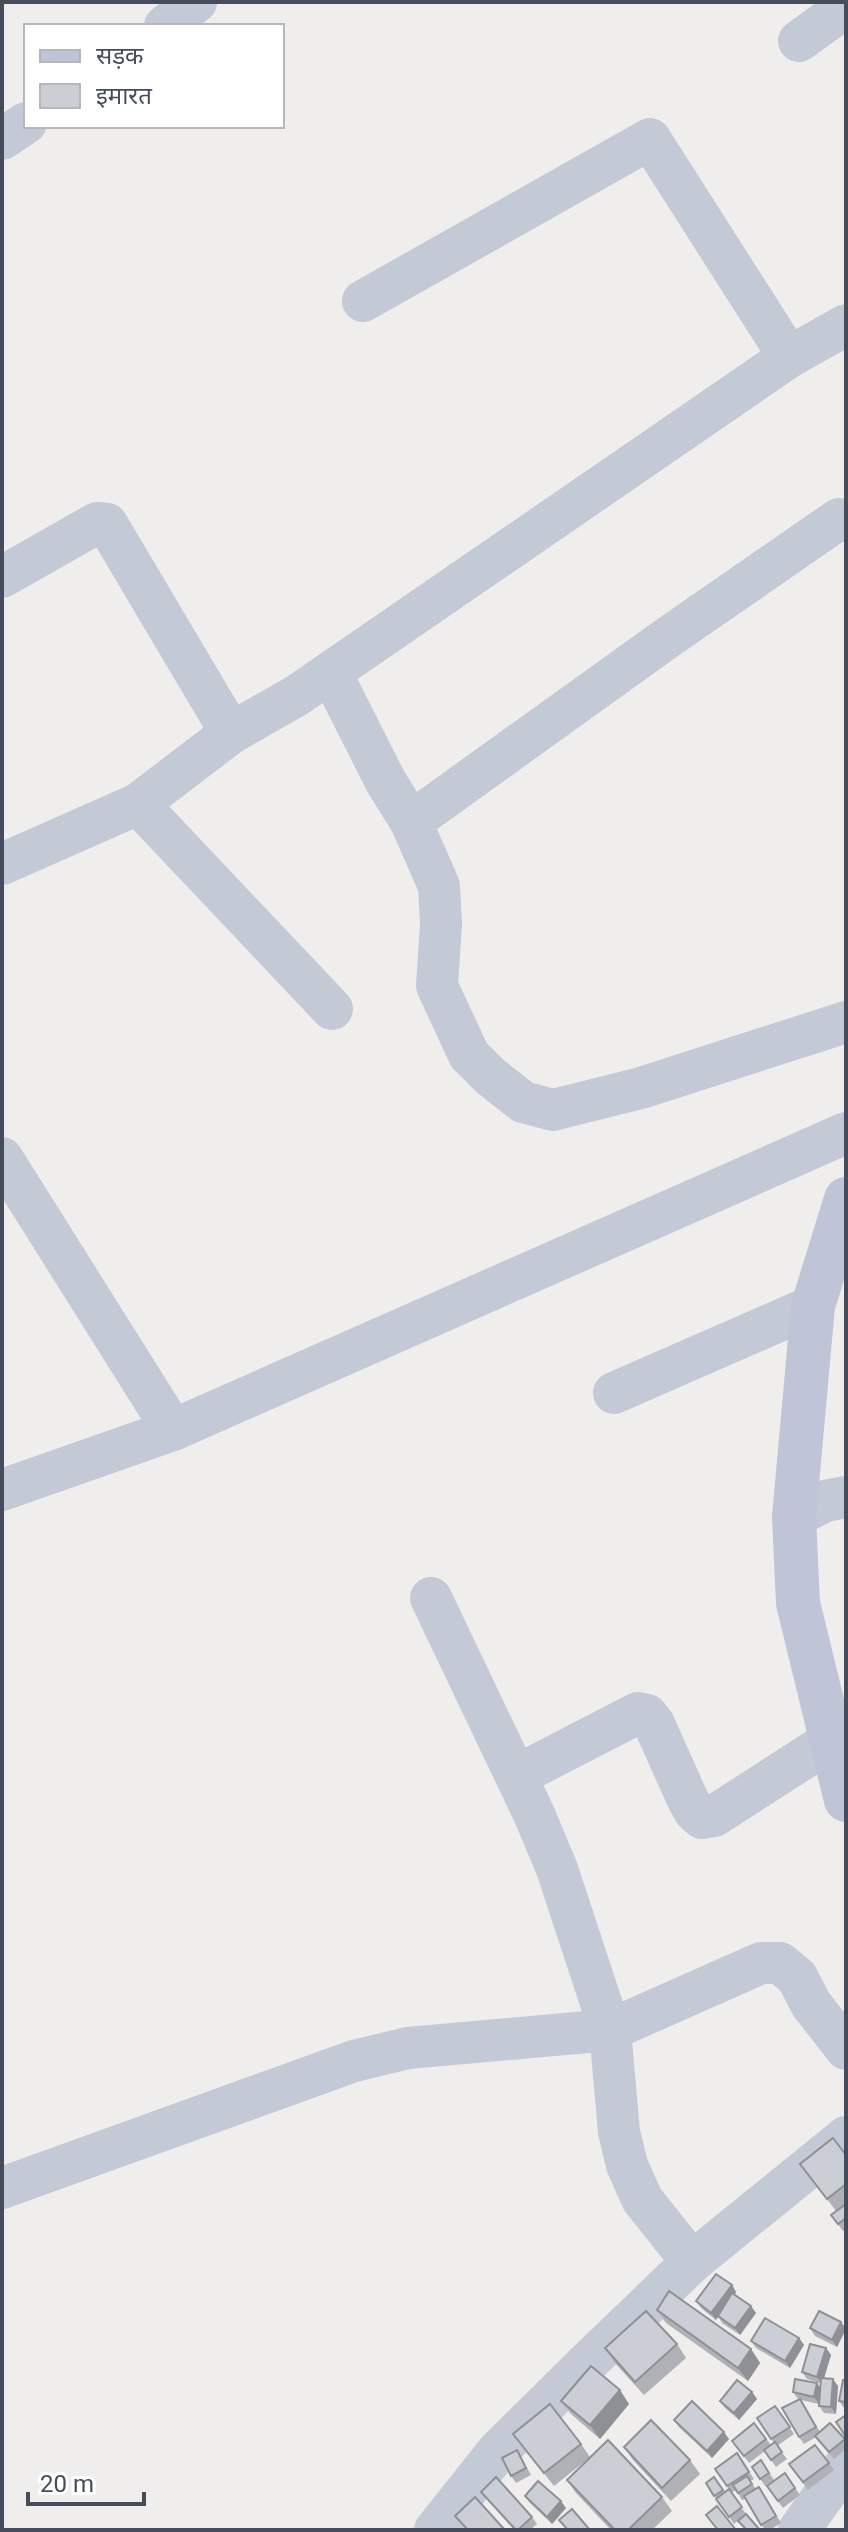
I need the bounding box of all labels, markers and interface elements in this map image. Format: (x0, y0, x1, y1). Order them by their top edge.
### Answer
legend (24, 24, 284, 128)
text: सड़क (96, 42, 144, 70)
text: इमारत (96, 82, 153, 110)
scale bar (28, 2456, 144, 2506)
text: 20 m (40, 2470, 94, 2498)

